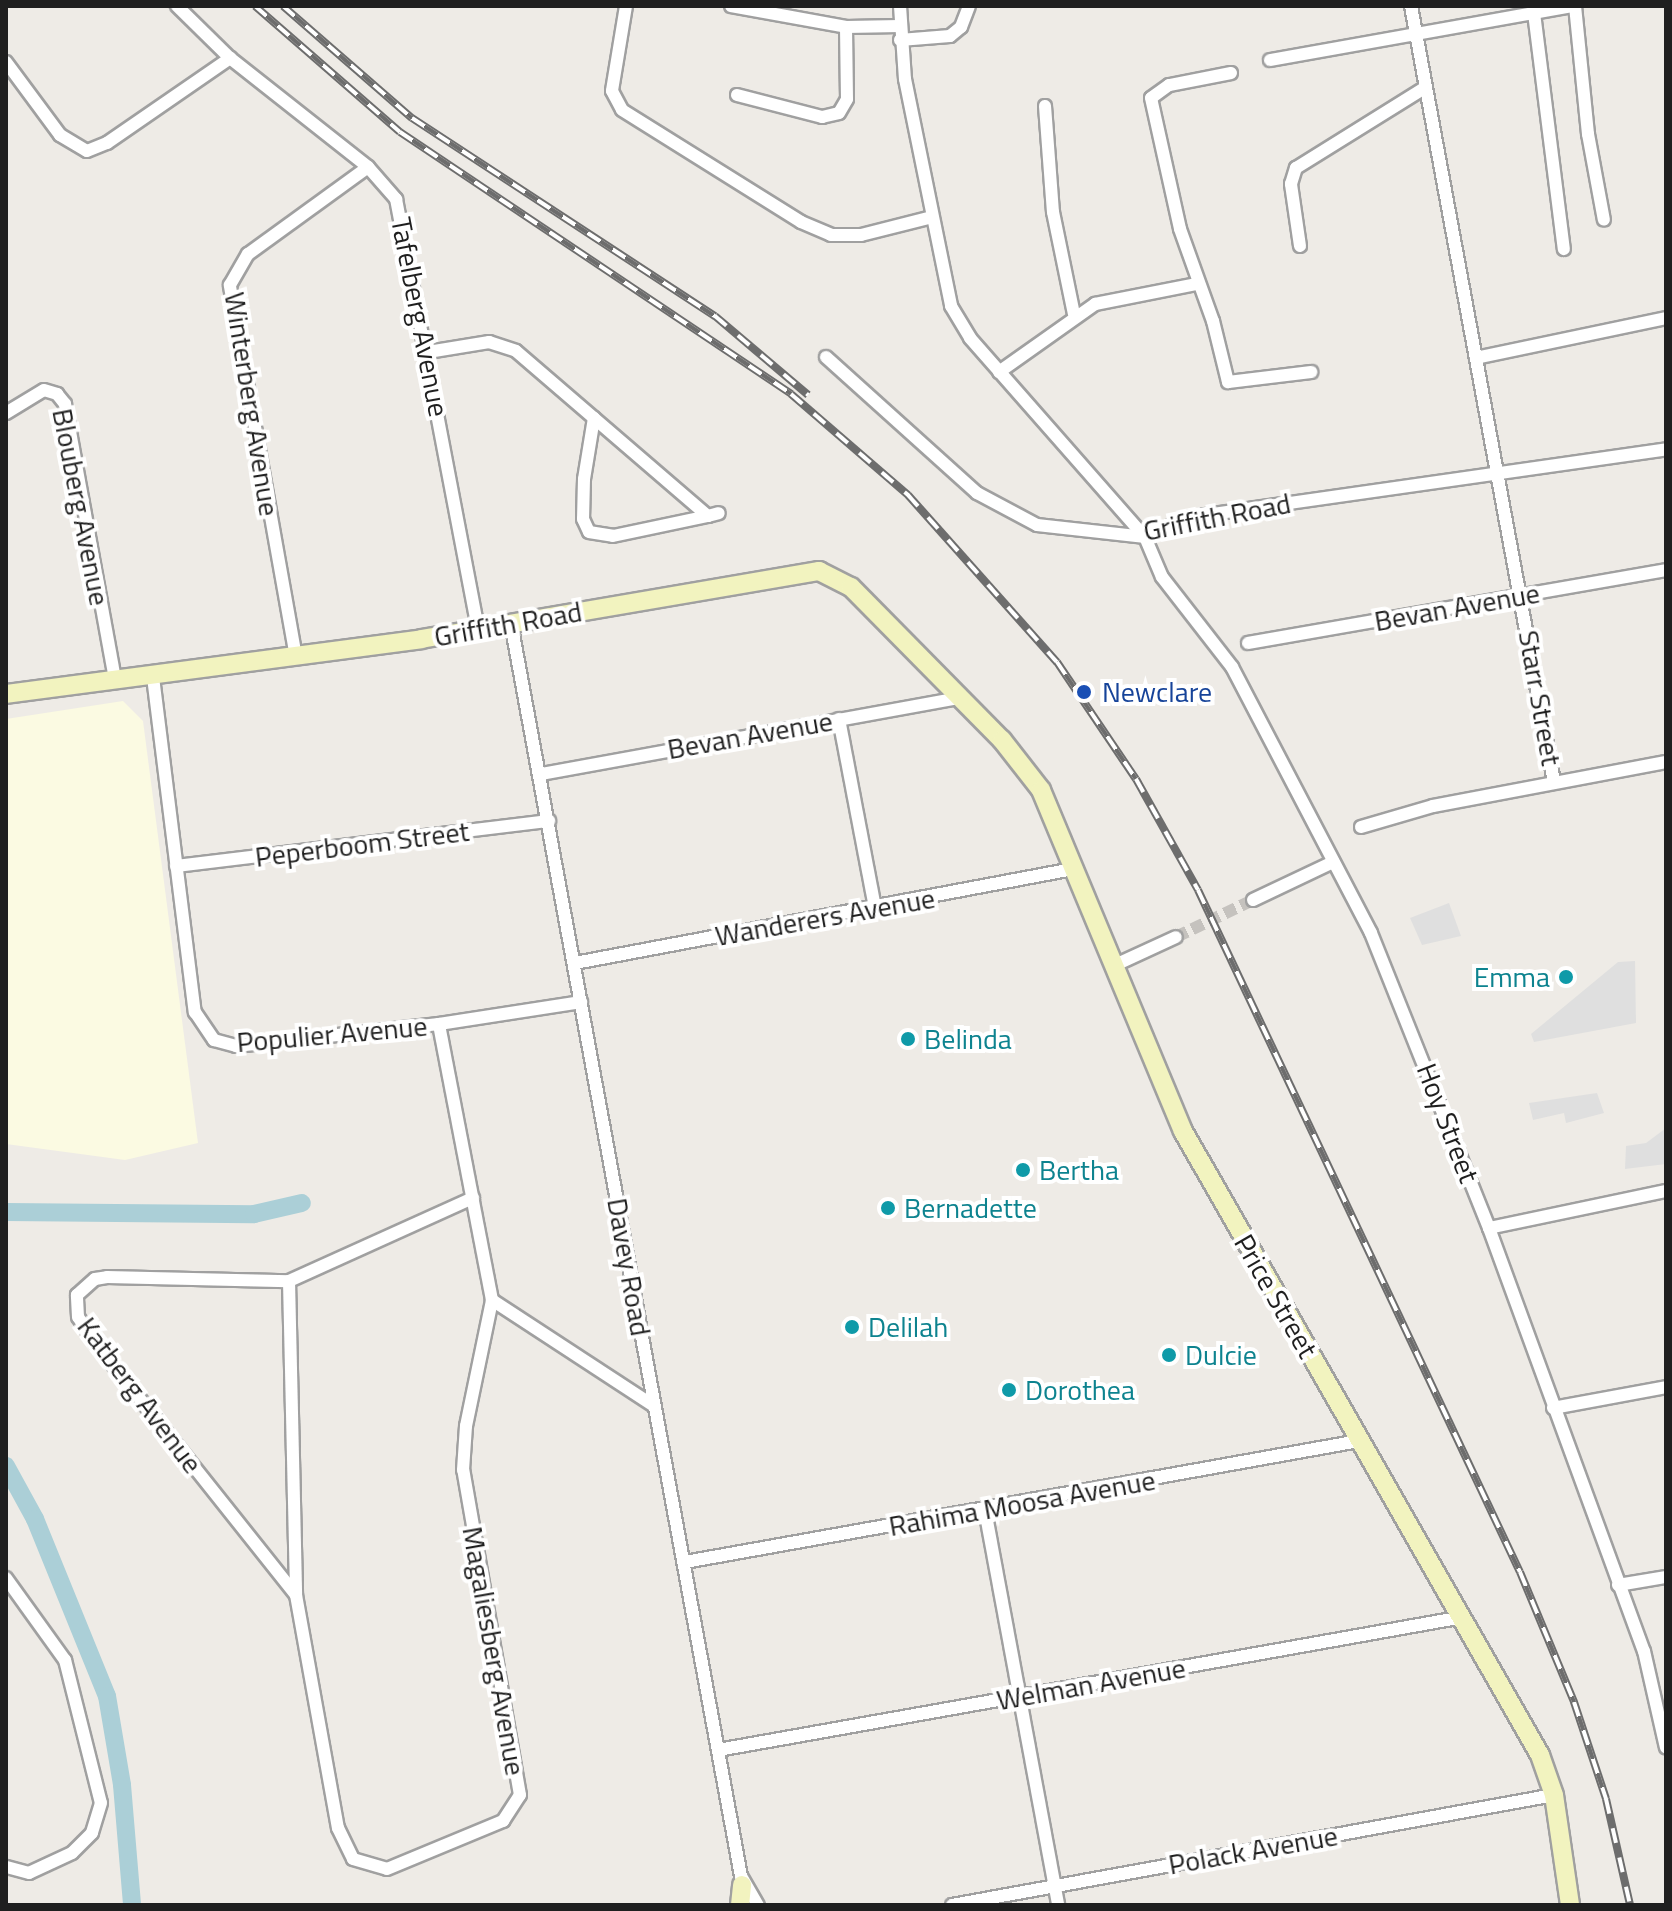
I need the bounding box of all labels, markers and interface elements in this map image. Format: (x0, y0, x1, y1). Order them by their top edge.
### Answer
street label: Tafelberg Avenue (384, 214, 456, 420)
street label: Winterberg Avenue (218, 290, 286, 518)
street label: Blouberg Avenue (45, 406, 117, 608)
street label: Griffith Road (1140, 486, 1294, 548)
street label: Bevan Avenue (1372, 576, 1542, 638)
street label: Griffith Road (432, 594, 584, 654)
street label: Starr Street (1512, 628, 1568, 768)
place label: Newclare (1102, 675, 1212, 709)
marker: Newclare (1073, 681, 1095, 703)
street label: Bevan Avenue (665, 704, 835, 766)
street label: Peperboom Street (253, 814, 471, 874)
street label: Wanderers Avenue (713, 881, 937, 953)
place label: Emma (1474, 960, 1550, 994)
marker: Emma (1557, 968, 1575, 986)
street label: Populier Avenue (235, 1009, 429, 1059)
place label: Belinda (924, 1022, 1012, 1056)
marker: Belinda (899, 1030, 917, 1048)
street label: Hoy Street (1410, 1059, 1486, 1187)
place label: Bertha (1039, 1153, 1119, 1187)
marker: Bertha (1014, 1161, 1032, 1179)
place label: Bernadette (904, 1191, 1037, 1225)
street label: Davey Road (600, 1195, 658, 1339)
marker: Bernadette (879, 1199, 897, 1217)
street label: Price Street (1227, 1228, 1325, 1364)
place label: Delilah (868, 1310, 948, 1344)
street label: Katberg Avenue (71, 1311, 209, 1479)
marker: Delilah (843, 1318, 861, 1336)
place label: Dulcie (1185, 1338, 1257, 1372)
marker: Dulcie (1160, 1346, 1178, 1364)
place label: Dorothea (1025, 1373, 1135, 1407)
marker: Dorothea (1000, 1381, 1018, 1399)
street label: Rahima Moosa Avenue (886, 1463, 1158, 1543)
street label: Magaliesberg Avenue (456, 1524, 532, 1778)
street label: Welman Avenue (994, 1651, 1188, 1717)
street label: Polack Avenue (1166, 1819, 1340, 1881)

